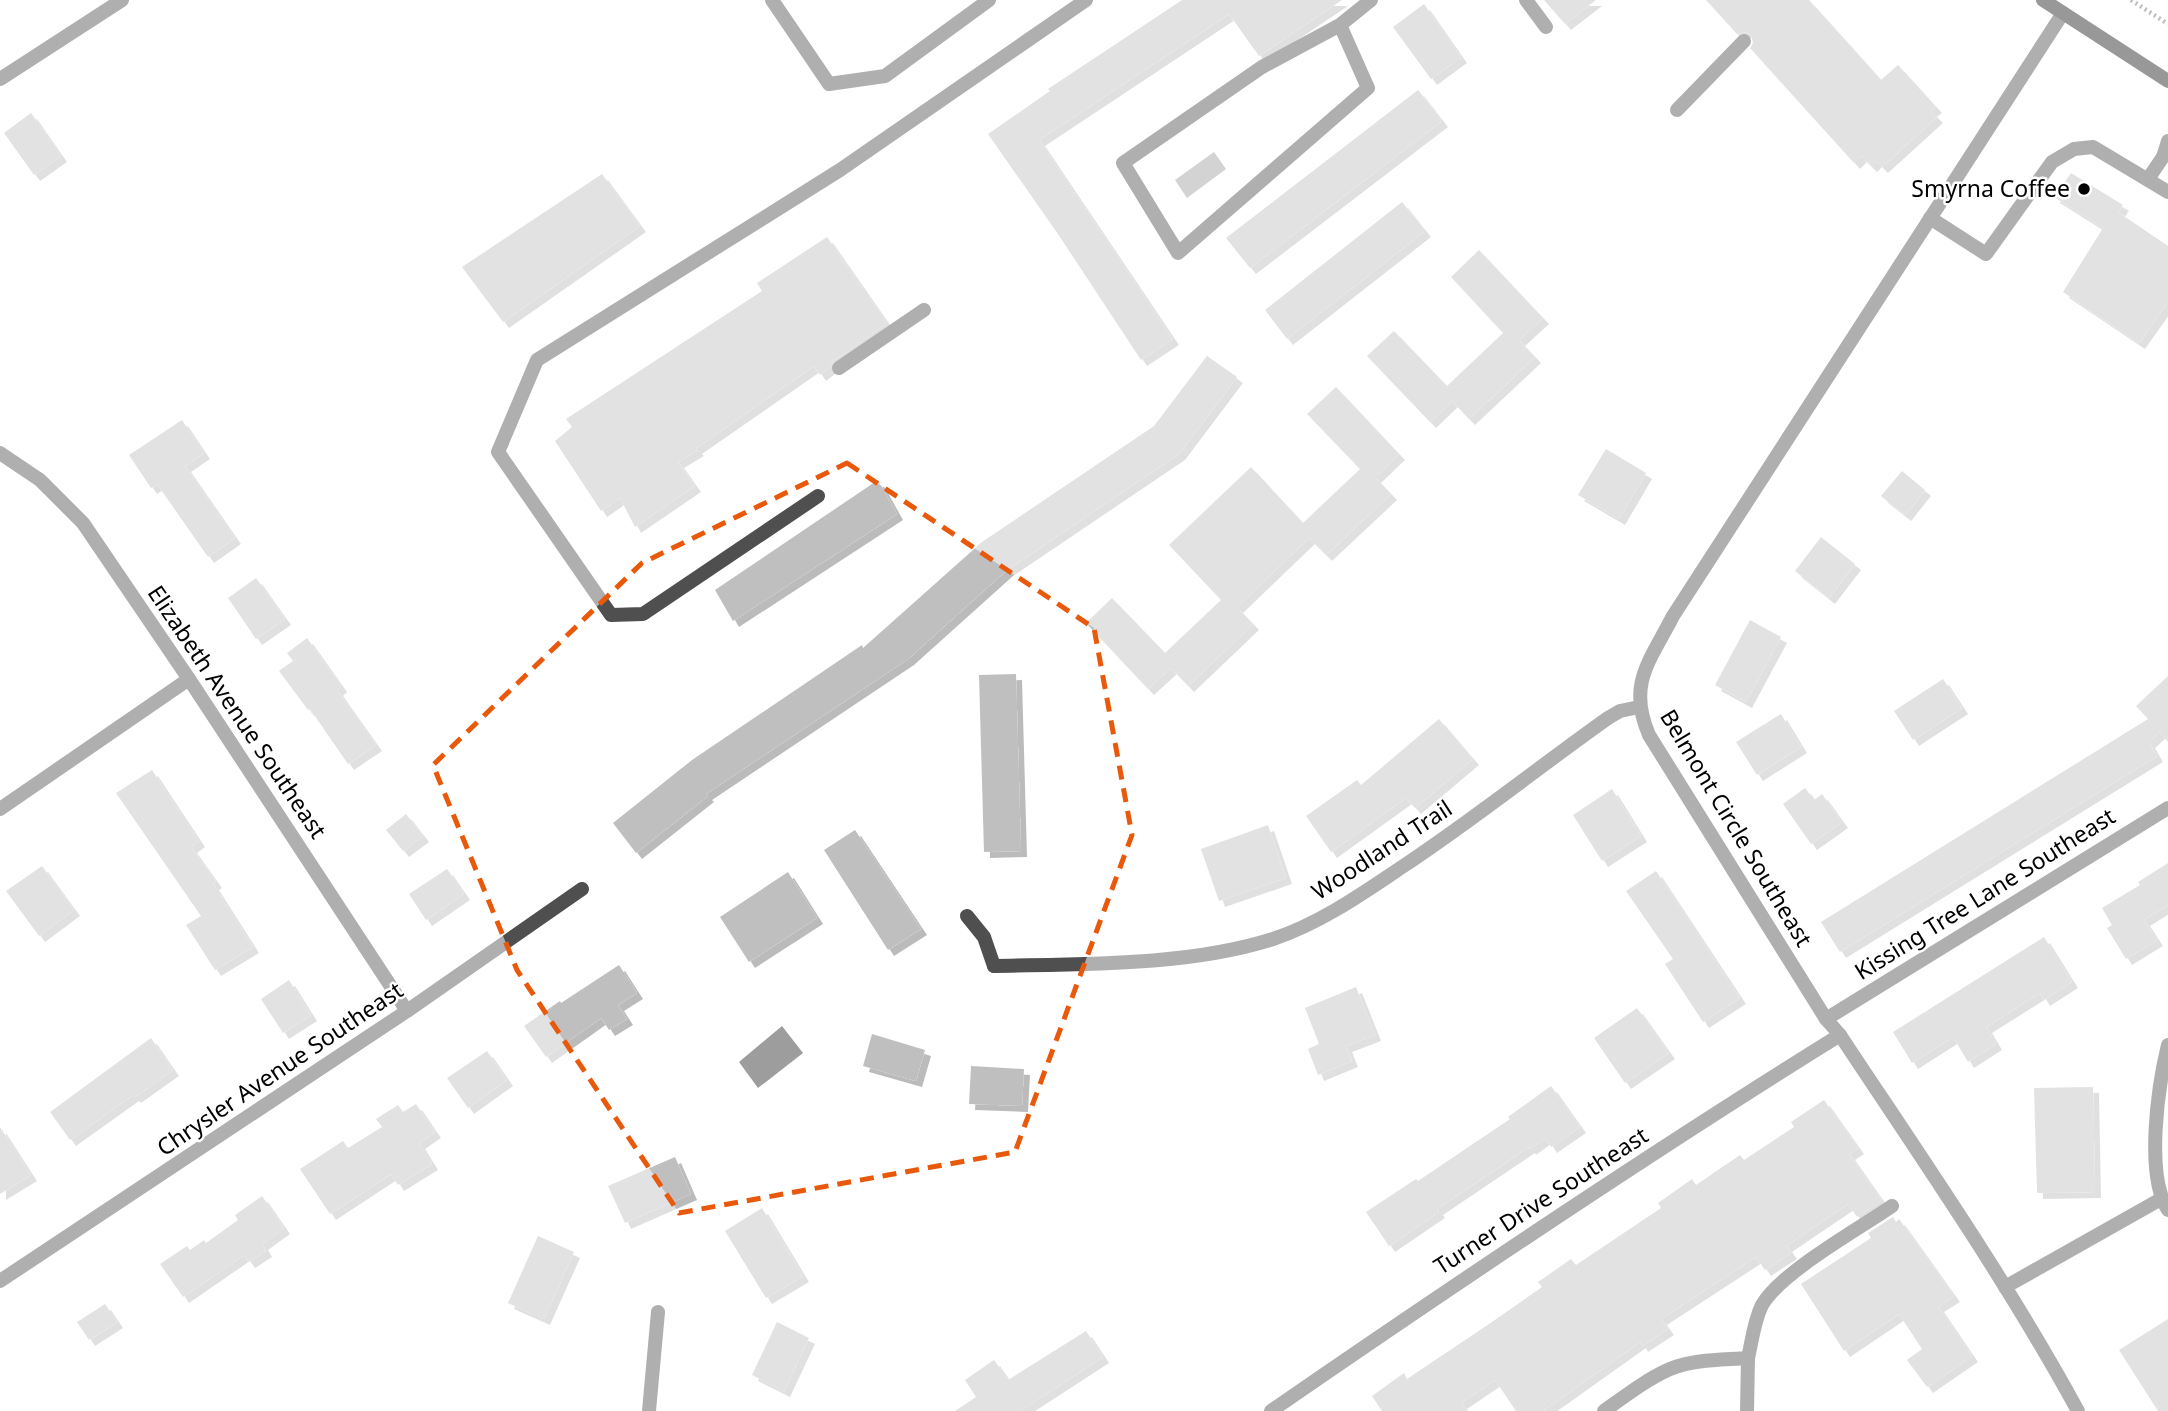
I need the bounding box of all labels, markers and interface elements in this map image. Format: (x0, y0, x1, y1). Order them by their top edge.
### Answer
place label: Smyrna Coffee (1911, 172, 2070, 204)
marker: Smyrna Coffee (2076, 181, 2092, 197)
street label: Elizabeth Avenue Southeast (141, 578, 335, 844)
street label: Belmont Circle Southeast (1653, 703, 1821, 952)
street label: Woodland Trail (1305, 792, 1458, 907)
street label: Kissing Tree Lane Southeast (1848, 800, 2121, 987)
street label: Chrysler Avenue Southeast (150, 974, 409, 1163)
street label: Turner Drive Southeast (1427, 1119, 1654, 1281)

